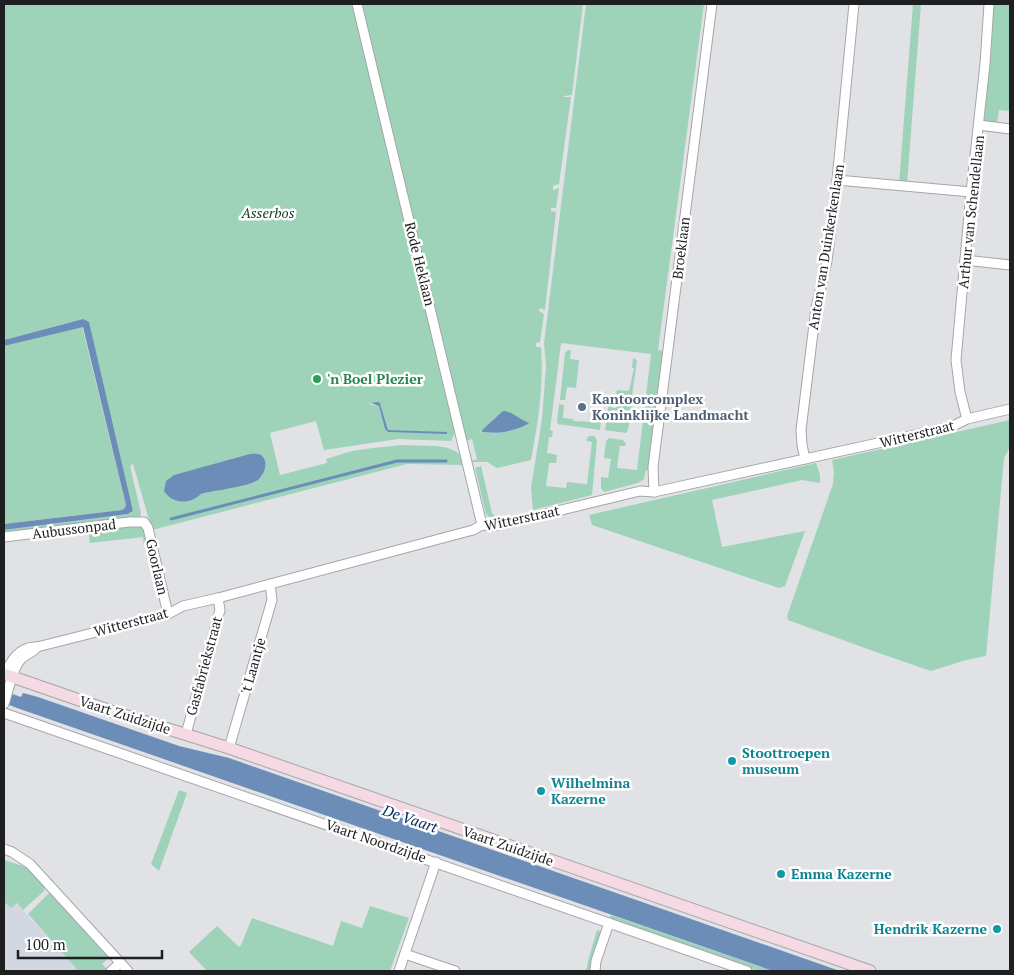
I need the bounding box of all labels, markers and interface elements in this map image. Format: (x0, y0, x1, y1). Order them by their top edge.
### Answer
street label: Arthur van Schendellaan (953, 134, 988, 290)
street label: Anton van Duinkerkenlaan (803, 162, 848, 331)
park label: Asserbos (241, 203, 295, 222)
street label: Broeklaan (667, 215, 694, 280)
street label: Rode Heklaan (401, 220, 440, 308)
place label: 'n Boel Plezier (327, 369, 423, 388)
marker: 'n Boel Plezier (311, 373, 323, 385)
place label: Kantoorcomplex Koninklijke Landmacht (592, 389, 749, 424)
marker: Kantoorcomplex Koninklijke Landmacht (576, 401, 588, 413)
street label: Witterstraat (878, 415, 957, 452)
street label: Witterstraat (483, 500, 562, 535)
street label: Aubussonpad (31, 514, 117, 543)
street label: Goorlaan (142, 537, 173, 598)
street label: Witterstraat (92, 602, 171, 641)
street label: Gasfabriekstraat (181, 613, 226, 718)
street label: 't Laantje (235, 635, 270, 696)
street label: Vaart Zuidzijde (77, 691, 173, 738)
place label: Stoottroepen museum (742, 743, 830, 778)
marker: Stoottroepen museum (726, 755, 738, 767)
place label: Wilhelmina Kazerne (551, 773, 630, 808)
marker: Wilhelmina Kazerne (535, 785, 547, 797)
water label: De Vaart (379, 799, 441, 837)
street label: Vaart Noordzijde (323, 814, 429, 867)
street label: Vaart Zuidzijde (460, 821, 556, 870)
place label: Emma Kazerne (791, 864, 892, 883)
marker: Emma Kazerne (775, 868, 787, 880)
place label: Hendrik Kazerne (874, 919, 987, 938)
marker: Hendrik Kazerne (991, 923, 1003, 935)
scale bar (18, 928, 161, 960)
text: 100 m (25, 934, 66, 954)

